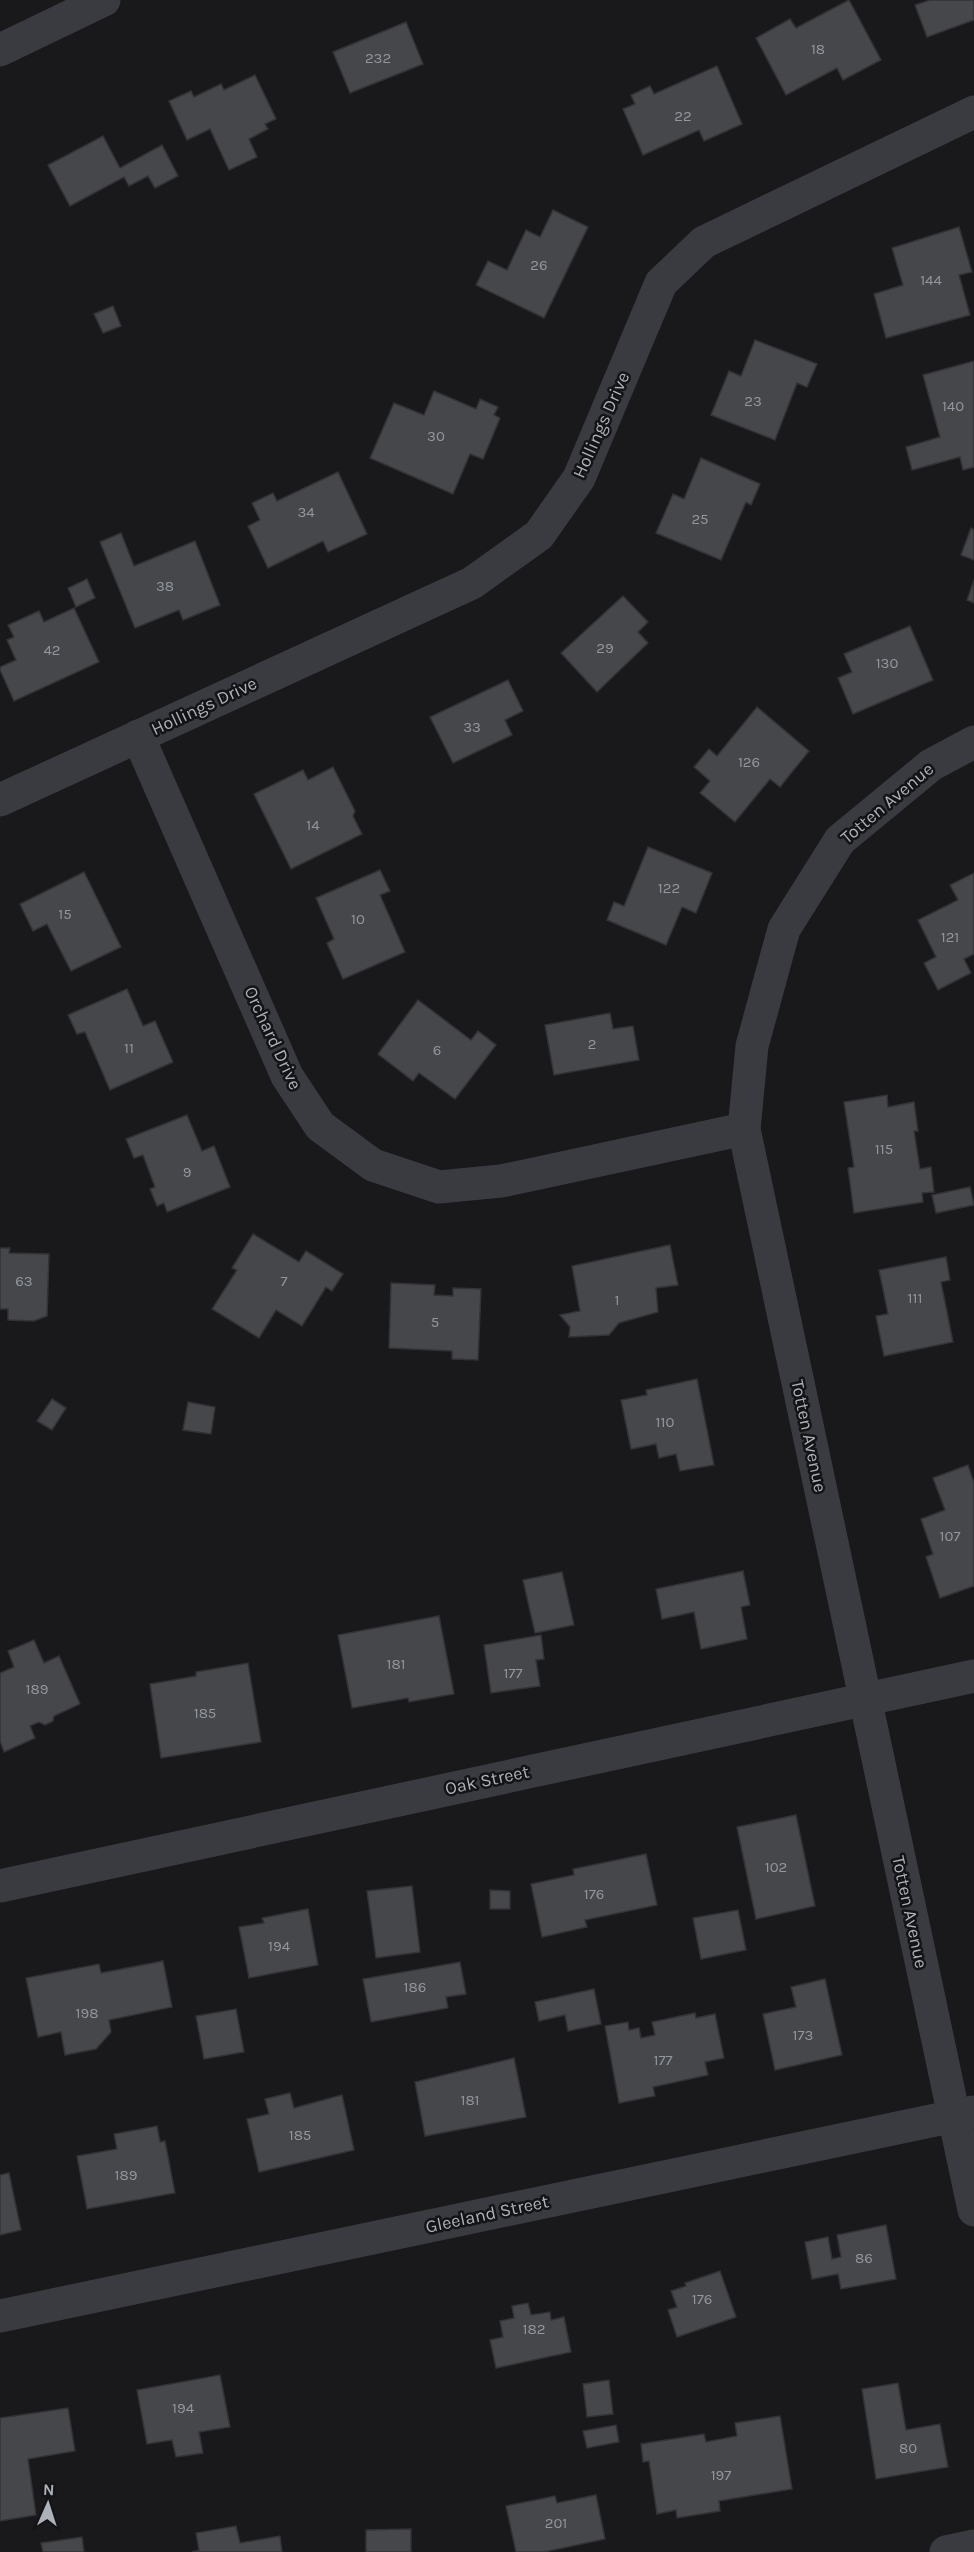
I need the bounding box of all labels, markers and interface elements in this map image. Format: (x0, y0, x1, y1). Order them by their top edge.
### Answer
house number: 18 (811, 40, 825, 58)
house number: 232 (365, 49, 391, 67)
house number: 22 (674, 107, 692, 125)
house number: 26 (530, 256, 548, 274)
house number: 144 (920, 271, 942, 289)
street label: Hollings Drive (568, 368, 634, 482)
house number: 23 (744, 392, 762, 410)
house number: 140 (942, 397, 964, 415)
house number: 30 (427, 427, 445, 445)
house number: 34 (297, 503, 315, 521)
house number: 25 (691, 510, 709, 528)
house number: 38 (156, 577, 174, 595)
house number: 29 (596, 639, 614, 657)
house number: 42 (43, 641, 61, 659)
house number: 130 (876, 654, 898, 672)
street label: Hollings Drive (148, 672, 260, 740)
house number: 33 (463, 718, 481, 736)
house number: 126 (738, 753, 760, 771)
street label: Totten Avenue (836, 758, 938, 848)
house number: 14 (306, 816, 320, 834)
house number: 122 (658, 879, 680, 897)
house number: 15 (58, 905, 72, 923)
house number: 10 (351, 910, 365, 928)
house number: 121 (941, 928, 959, 946)
street label: Orchard Drive (239, 983, 307, 1093)
house number: 2 (588, 1035, 596, 1053)
house number: 11 (124, 1039, 134, 1057)
house number: 6 (433, 1041, 441, 1059)
house number: 115 (875, 1140, 893, 1158)
house number: 9 (183, 1163, 191, 1181)
house number: 63 (15, 1272, 33, 1290)
house number: 7 (280, 1272, 288, 1290)
house number: 111 (908, 1289, 922, 1307)
house number: 1 (615, 1291, 619, 1309)
house number: 5 (431, 1313, 439, 1331)
street label: Totten Avenue (786, 1378, 832, 1494)
house number: 110 (656, 1413, 675, 1431)
house number: 107 (940, 1527, 960, 1545)
house number: 181 (386, 1655, 406, 1673)
house number: 177 (503, 1664, 523, 1682)
house number: 189 (26, 1680, 48, 1698)
house number: 185 (194, 1704, 216, 1722)
street label: Oak Street (443, 1760, 531, 1800)
street label: Totten Avenue (887, 1854, 933, 1970)
house number: 102 (765, 1858, 787, 1876)
house number: 176 (584, 1885, 604, 1903)
house number: 194 (268, 1937, 291, 1955)
house number: 186 (404, 1978, 426, 1996)
house number: 198 (76, 2004, 98, 2022)
house number: 173 (793, 2026, 813, 2044)
house number: 177 (653, 2051, 673, 2069)
house number: 181 (460, 2091, 480, 2109)
house number: 185 (289, 2126, 311, 2144)
house number: 189 (115, 2166, 137, 2184)
street label: Gleeland Street (423, 2190, 551, 2238)
house number: 86 (855, 2249, 873, 2267)
house number: 176 (692, 2290, 712, 2308)
house number: 182 (523, 2320, 545, 2338)
house number: 194 (172, 2399, 195, 2417)
house number: 80 (899, 2439, 917, 2457)
house number: 197 (711, 2466, 731, 2484)
north arrow (18, 2474, 78, 2534)
text: N (43, 2480, 55, 2499)
house number: 201 (545, 2514, 567, 2532)

